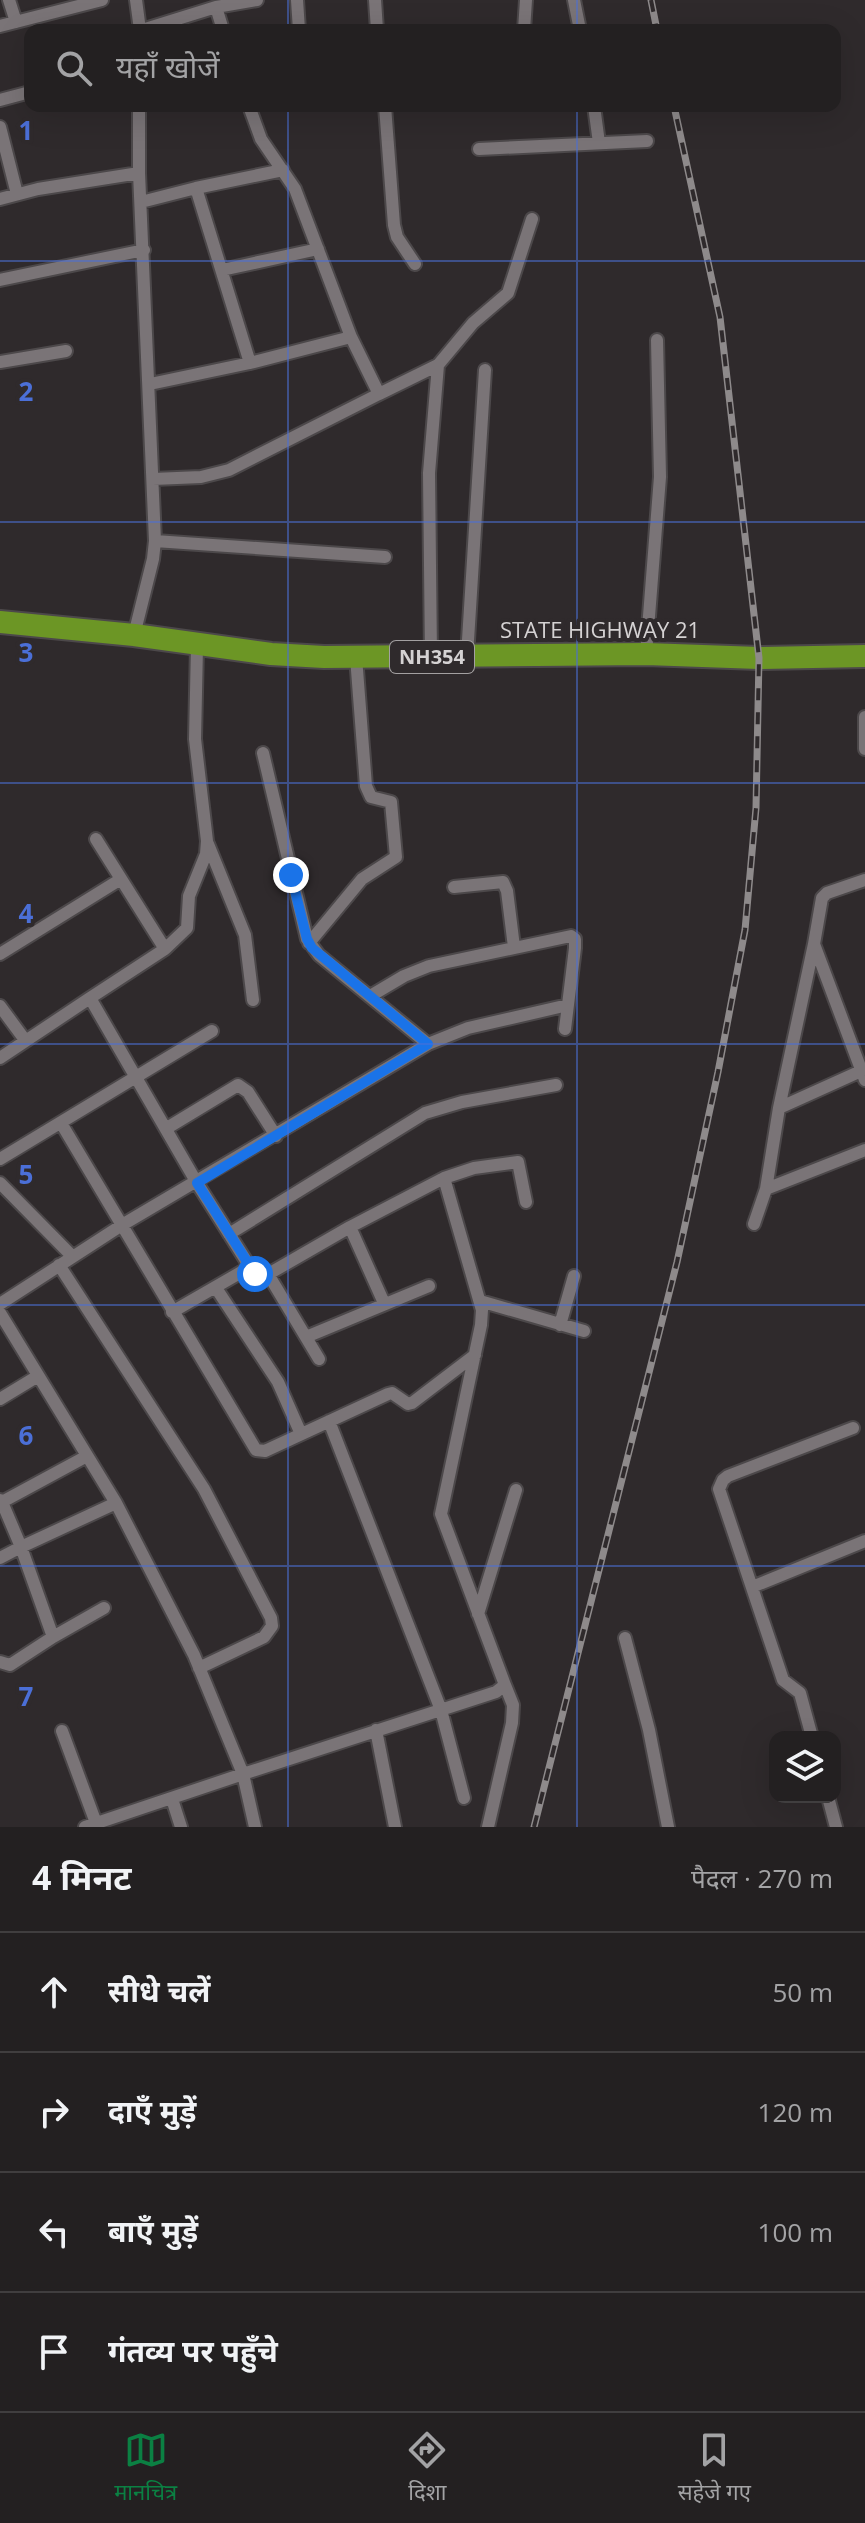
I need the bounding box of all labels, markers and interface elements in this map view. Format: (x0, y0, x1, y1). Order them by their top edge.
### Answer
search box (24, 24, 841, 112)
icon: search (52, 46, 96, 90)
text: यहाँ खोजें (116, 46, 219, 87)
text: 1 (19, 112, 33, 148)
text: 2 (19, 373, 34, 409)
street label: STATE HIGHWAY 21 (500, 614, 700, 644)
text: 3 (19, 634, 33, 670)
road number: NH354 (390, 641, 474, 673)
route end (273, 857, 309, 893)
text: 4 (19, 895, 34, 931)
text: 5 (19, 1156, 33, 1192)
route start (237, 1256, 273, 1292)
text: 6 (19, 1417, 34, 1453)
text: 7 (19, 1678, 34, 1714)
map controls (769, 1731, 841, 1803)
button: layers (769, 1731, 841, 1803)
text: 4 मिनट (32, 1854, 132, 1900)
text: पैदल · 270 m (691, 1860, 833, 1896)
icon: ahead (32, 1970, 76, 2014)
text: सीधे चलें (108, 1970, 210, 2011)
text: 50 m (772, 1974, 833, 2010)
icon: right (32, 2090, 76, 2134)
text: दाएँ मुड़ें (108, 2090, 196, 2131)
text: 120 m (758, 2094, 833, 2130)
icon: left (32, 2210, 76, 2254)
text: बाएँ मुड़ें (108, 2210, 198, 2251)
text: 100 m (758, 2214, 833, 2250)
icon: arrive (32, 2330, 76, 2374)
text: गंतव्य पर पहुँचे (108, 2330, 278, 2371)
tab: मानचित्र (114, 2428, 177, 2509)
tab: दिशा (405, 2428, 449, 2509)
tab: सहेजे गए (678, 2428, 751, 2509)

